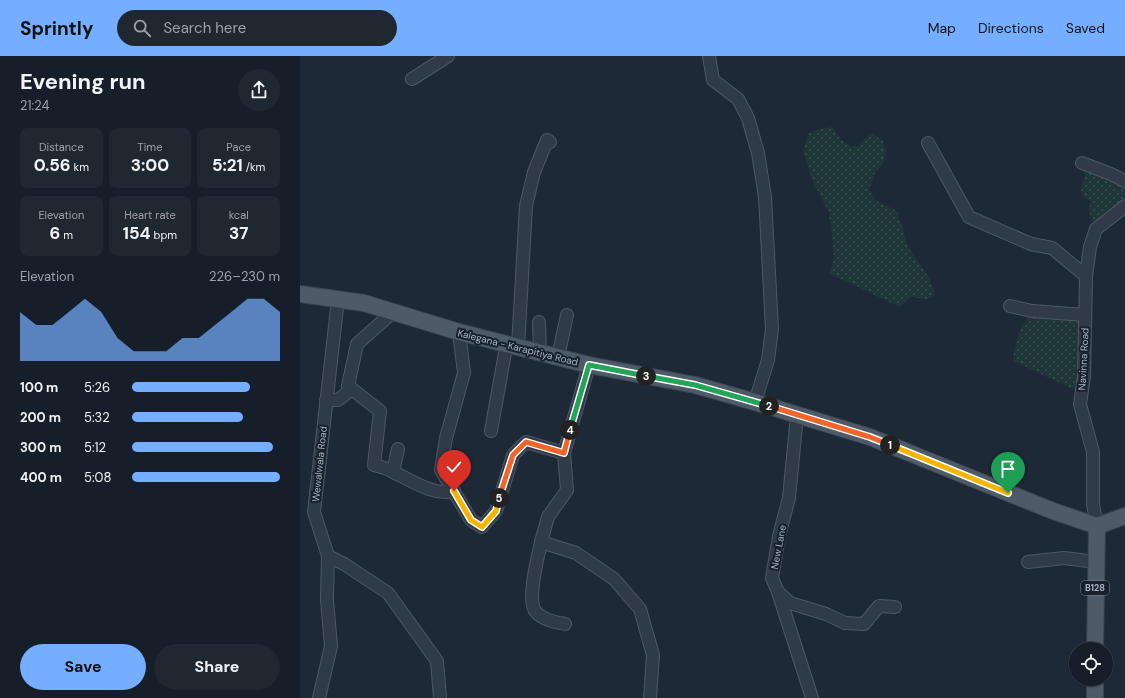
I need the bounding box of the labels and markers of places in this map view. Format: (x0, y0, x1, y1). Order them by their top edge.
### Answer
pin: 3 (636, 366, 656, 386)
pin: 2 (759, 396, 779, 416)
pin: 4 (560, 420, 580, 440)
pin: 1 (880, 435, 900, 455)
pin (437, 450, 471, 491)
pin (991, 452, 1025, 493)
pin: 5 (489, 488, 509, 508)

